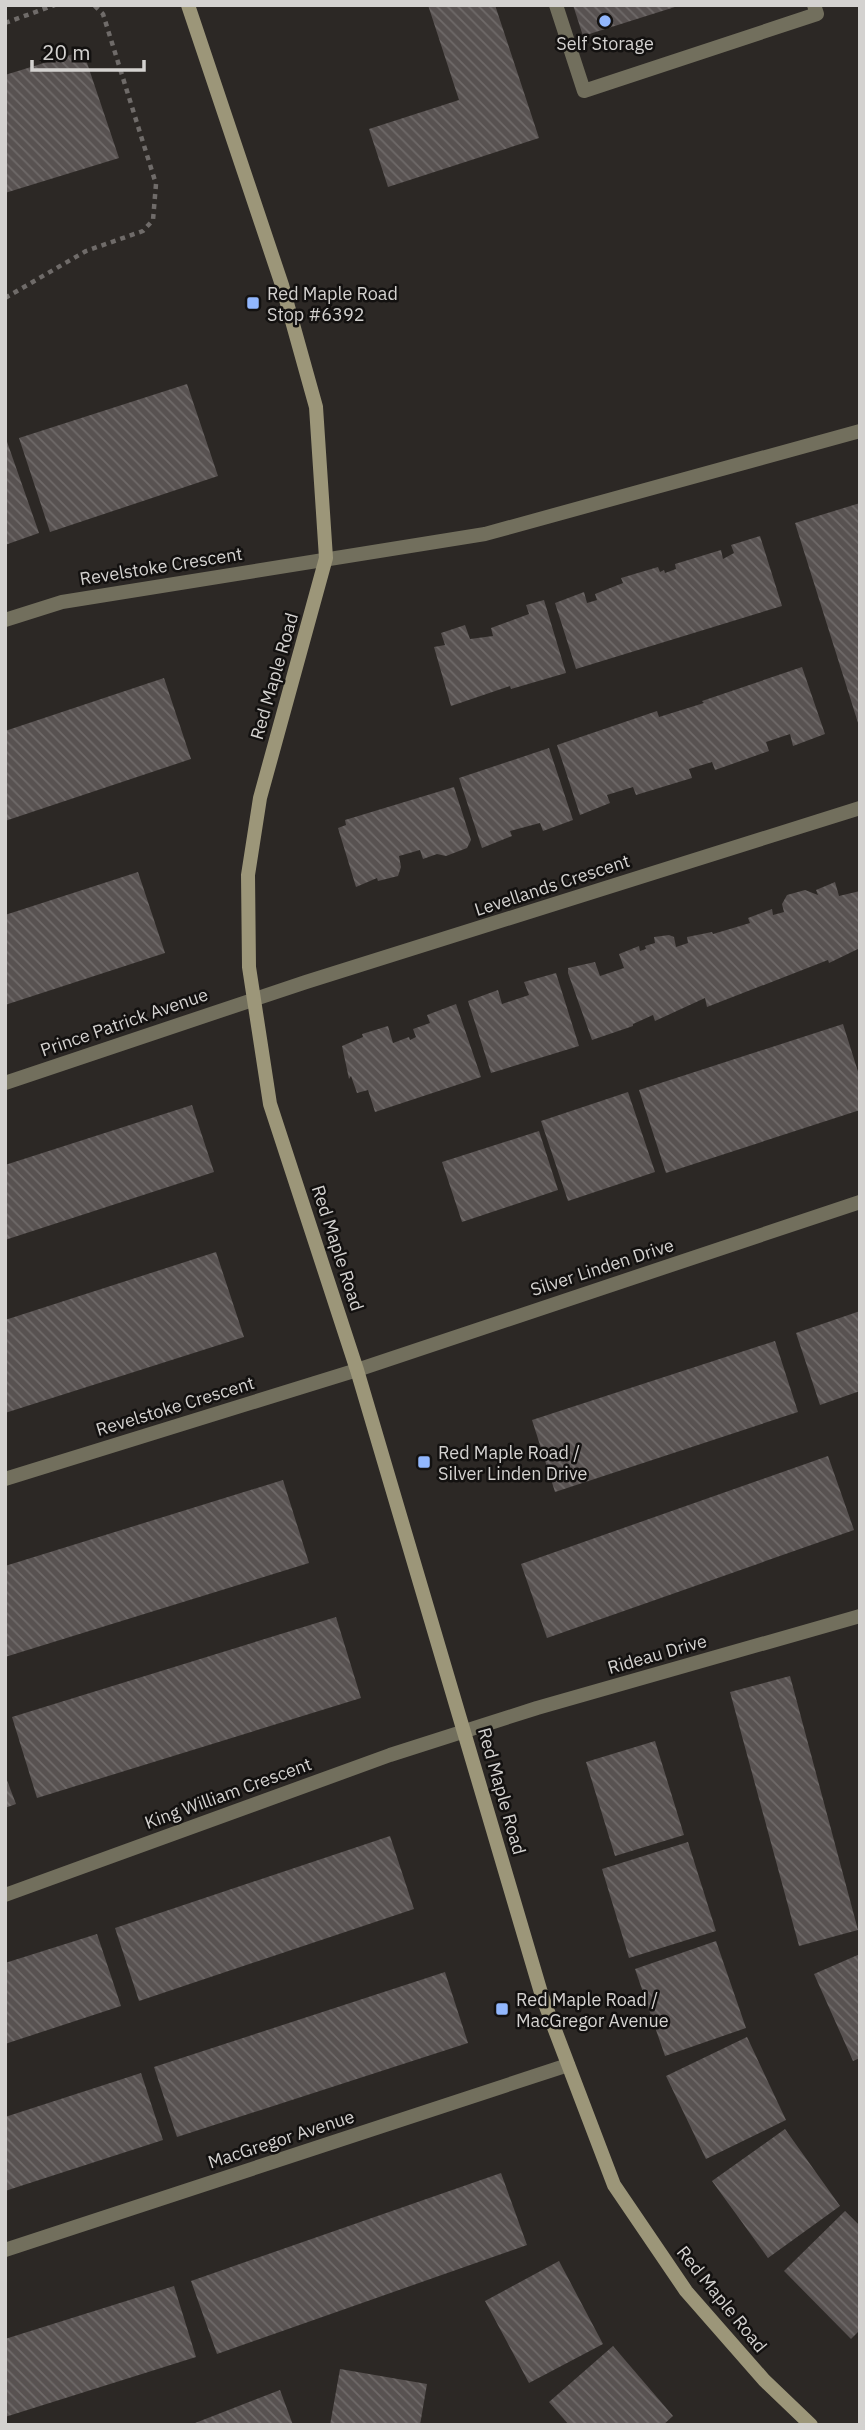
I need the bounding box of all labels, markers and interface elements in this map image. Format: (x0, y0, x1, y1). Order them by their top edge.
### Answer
marker: Self Storage (597, 13, 613, 29)
scale bar (32, 28, 144, 72)
place label: Self Storage (556, 32, 654, 55)
text: 20 m (42, 38, 91, 66)
place label: Red Maple Road Stop #6392 (267, 282, 398, 326)
marker: Red Maple Road Stop #6392 (245, 295, 261, 311)
street label: Revelstoke Crescent (78, 542, 244, 590)
street label: Red Maple Road (245, 610, 303, 742)
street label: Levellands Crescent (471, 849, 633, 921)
street label: Prince Patrick Avenue (37, 982, 211, 1061)
street label: Red Maple Road (307, 1182, 369, 1314)
street label: Silver Linden Drive (527, 1233, 677, 1301)
street label: Revelstoke Crescent (93, 1371, 257, 1441)
place label: Red Maple Road / Silver Linden Drive (438, 1441, 588, 1485)
marker: Red Maple Road / Silver Linden Drive (416, 1454, 432, 1470)
street label: Rideau Drive (605, 1629, 709, 1679)
street label: Red Maple Road (473, 1725, 531, 1857)
street label: King William Crescent (141, 1752, 315, 1834)
place label: Red Maple Road / MacGregor Avenue (516, 1988, 669, 2032)
marker: Red Maple Road / MacGregor Avenue (494, 2001, 510, 2017)
street label: MacGregor Avenue (205, 2104, 357, 2174)
street label: Red Maple Road (672, 2241, 772, 2357)

